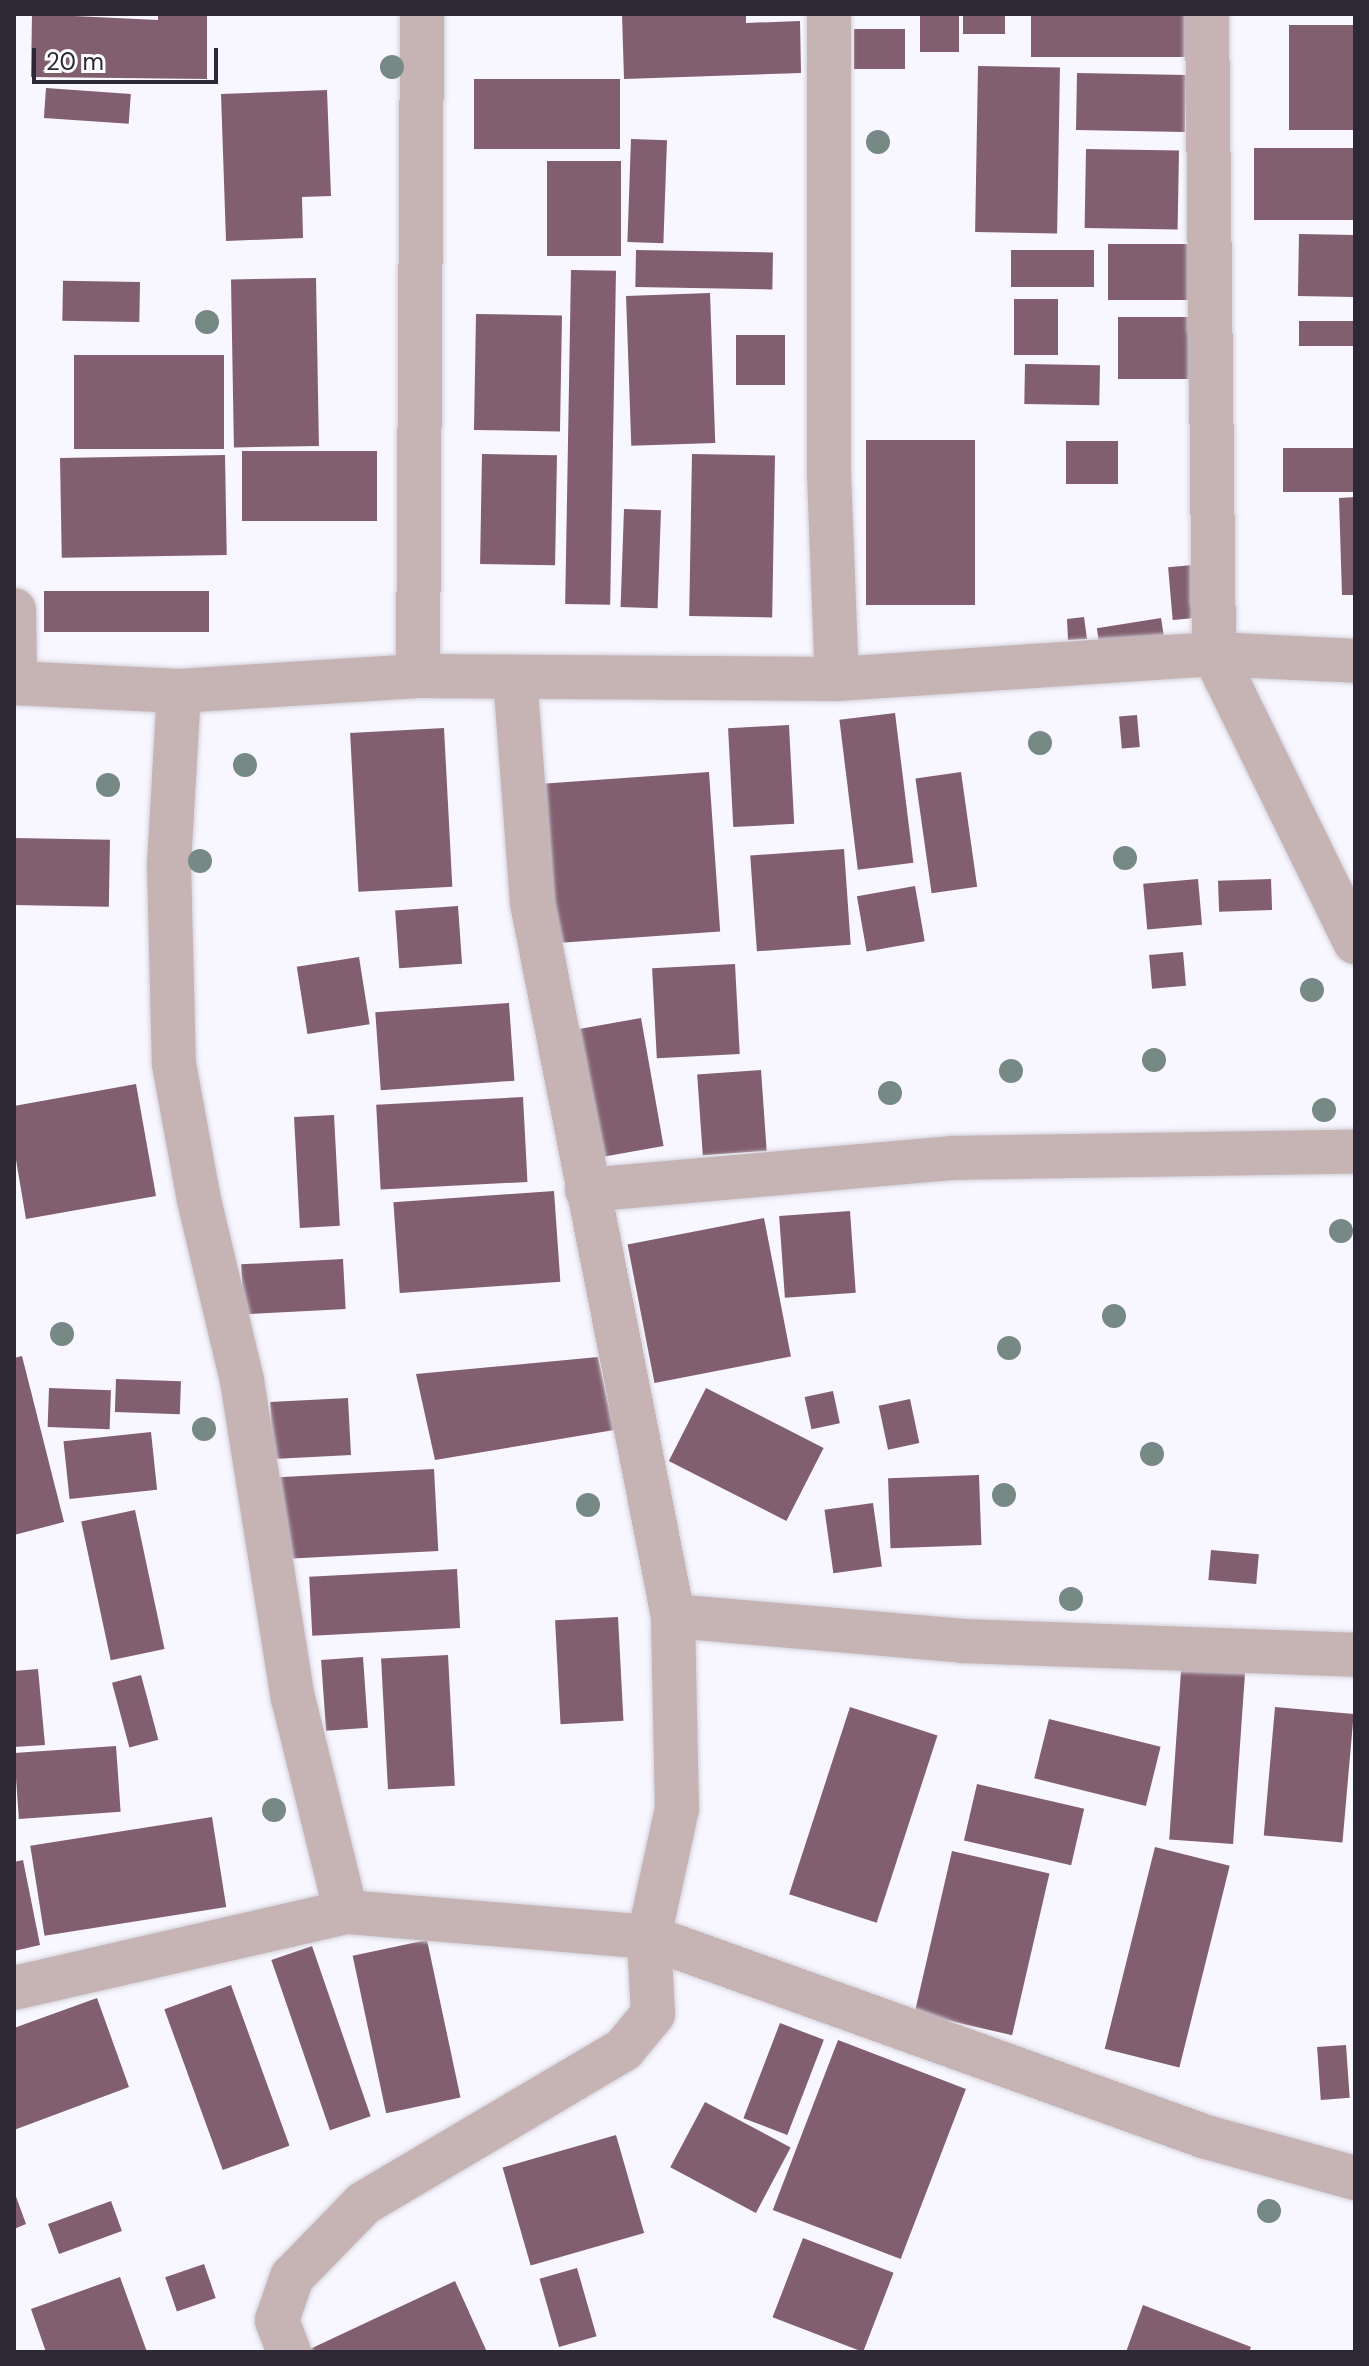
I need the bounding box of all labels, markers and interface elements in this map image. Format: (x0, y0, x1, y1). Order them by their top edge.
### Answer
scale bar (36, 32, 222, 82)
text: 20 m (46, 46, 104, 77)

